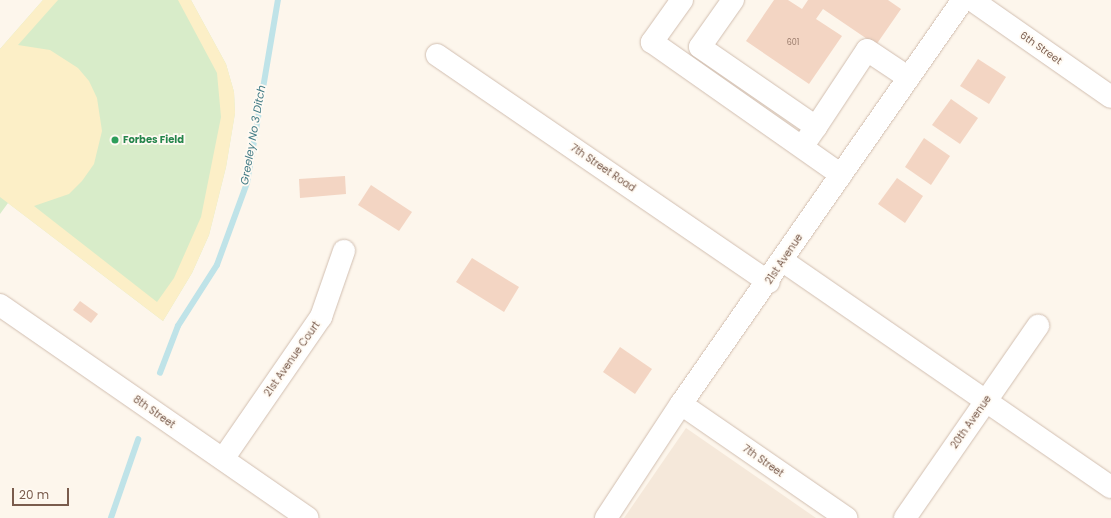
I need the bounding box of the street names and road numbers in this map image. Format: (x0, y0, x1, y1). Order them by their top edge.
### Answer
street label: 6th Street (1018, 29, 1064, 67)
street label: 7th Street Road (568, 142, 638, 194)
street label: 21st Avenue (763, 232, 805, 286)
street label: 21st Avenue Court (262, 319, 322, 399)
street label: 8th Street (131, 393, 177, 431)
street label: 20th Avenue (948, 393, 994, 451)
street label: 7th Street (740, 442, 786, 480)

